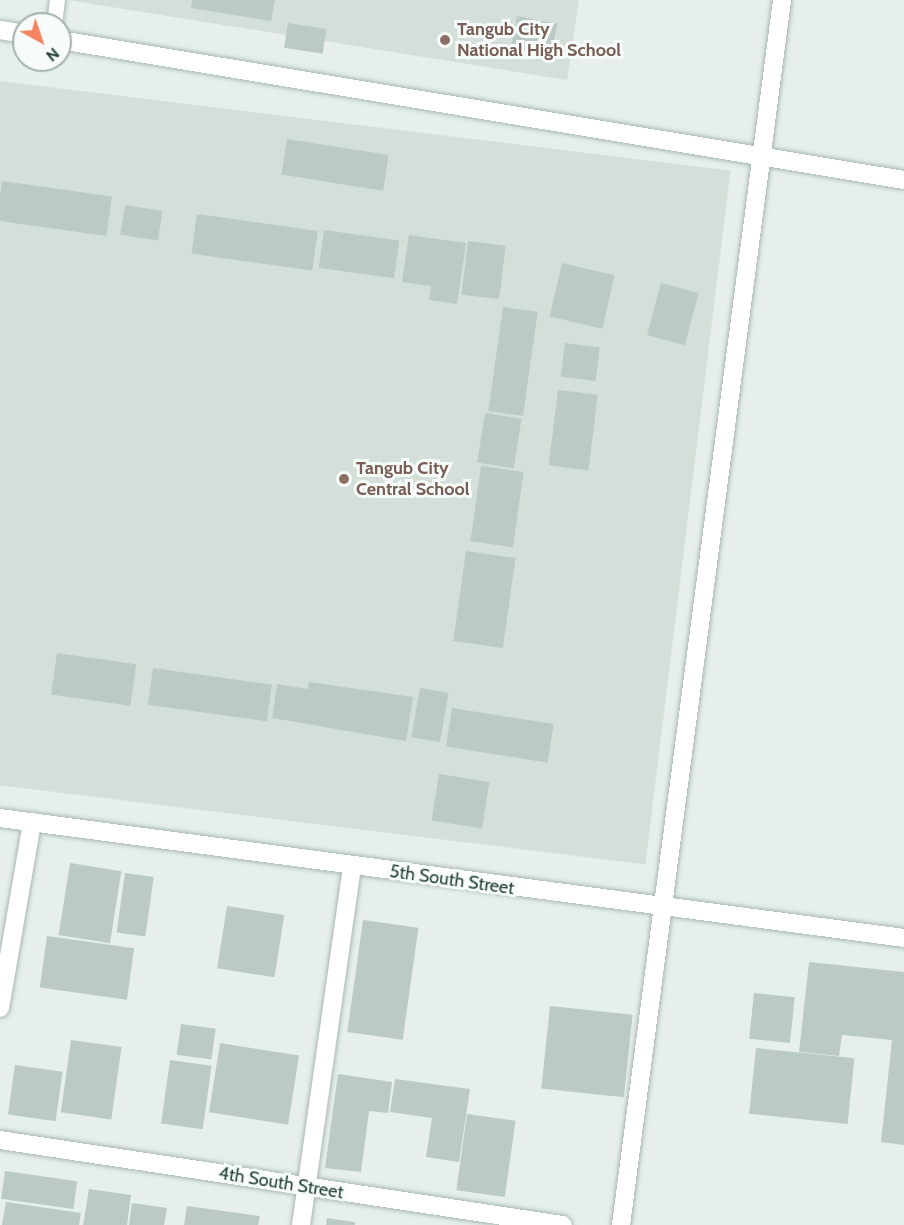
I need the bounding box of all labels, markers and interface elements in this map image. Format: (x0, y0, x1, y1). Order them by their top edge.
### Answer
north arrow (12, 12, 72, 72)
place label: Tangub City National High School (457, 19, 621, 62)
marker: Tangub City National High School (438, 33, 452, 47)
text: N (42, 44, 63, 66)
place label: Tangub City Central School (356, 458, 469, 500)
marker: Tangub City Central School (337, 472, 351, 486)
street label: 5th South Street (388, 861, 516, 899)
street label: 4th South Street (217, 1162, 345, 1204)

